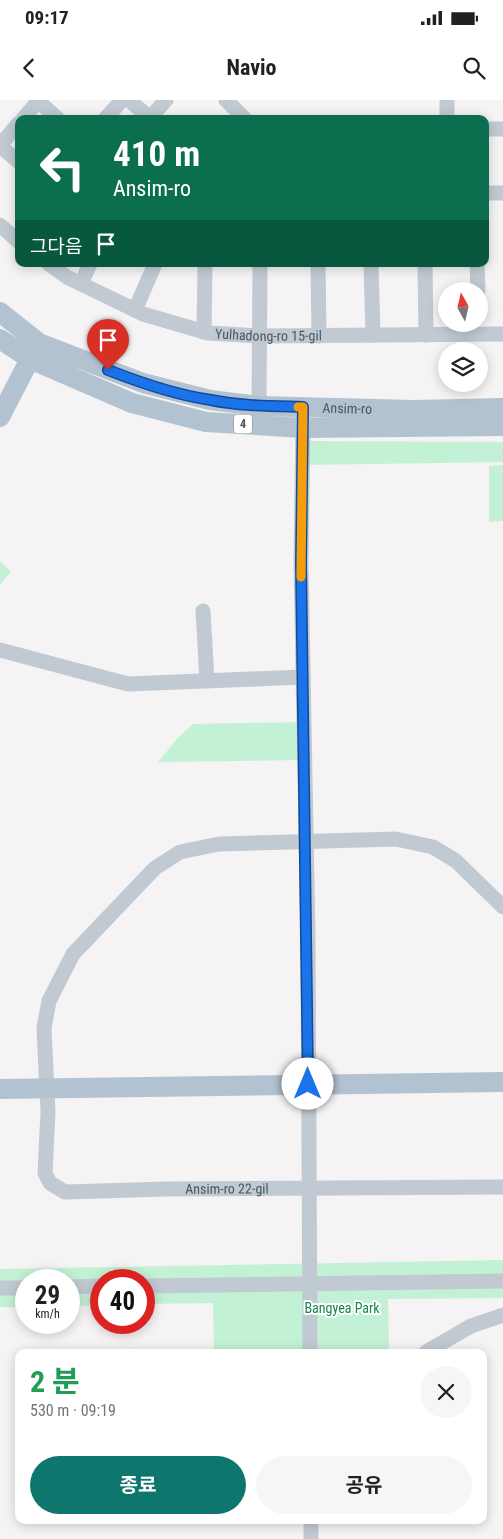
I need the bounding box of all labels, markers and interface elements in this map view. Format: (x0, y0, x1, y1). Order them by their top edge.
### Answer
text: 09:17 (25, 6, 69, 29)
icon: back (15, 54, 43, 82)
icon: search (460, 54, 488, 82)
text: Navio (226, 55, 277, 80)
text: 410 m (113, 134, 200, 175)
icon: left (30, 135, 95, 200)
text: Ansim-ro (113, 176, 191, 201)
icon: arrive (92, 230, 120, 258)
text: 그다음 (30, 235, 82, 258)
north arrow (438, 282, 488, 332)
map controls (438, 282, 488, 392)
pin (87, 319, 129, 370)
street label: Yulhadong-ro 15-gil (215, 325, 322, 344)
icon: arrive (94, 326, 122, 354)
button: layers (438, 342, 488, 392)
street label: Ansim-ro (322, 400, 372, 417)
road number: 4 (234, 414, 252, 434)
position arrow (281, 1057, 333, 1109)
street label: Ansim-ro 22-gil (185, 1180, 269, 1197)
speed limit sign: 40 (90, 1269, 155, 1334)
text: 29 (35, 1281, 60, 1310)
park label: Bangyea Park (304, 1300, 380, 1316)
text: km/h (35, 1307, 60, 1321)
text: 2 분 (30, 1364, 80, 1399)
button: close (420, 1366, 472, 1418)
text: 530 m · 09:19 (30, 1401, 116, 1420)
button: 종료 (30, 1456, 246, 1514)
button: 공유 (256, 1456, 472, 1514)

